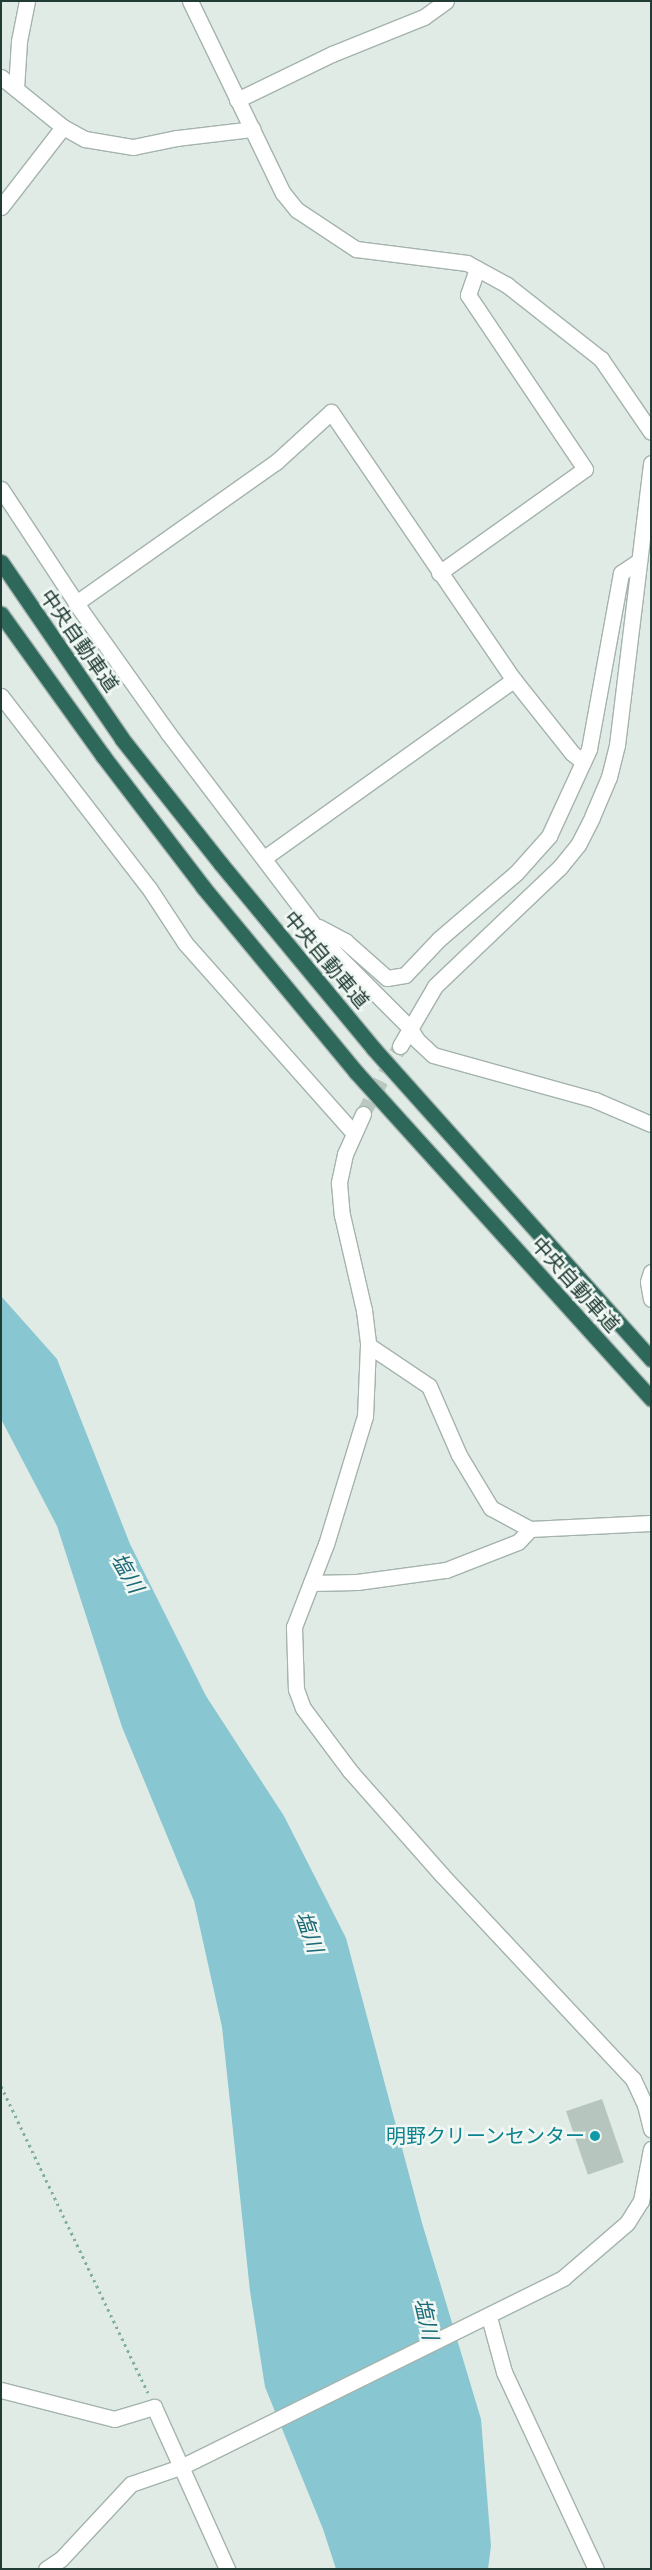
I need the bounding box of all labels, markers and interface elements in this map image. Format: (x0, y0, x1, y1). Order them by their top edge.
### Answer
street label: 中央自動車道 (35, 585, 123, 697)
street label: 中央自動車道 (278, 906, 374, 1014)
street label: 中央自動車道 (526, 1232, 624, 1338)
water label: 塩川 (106, 1549, 148, 1597)
water label: 塩川 (290, 1908, 328, 1956)
place label: 明野クリーンセンター (385, 2124, 585, 2148)
marker: 明野クリーンセンター (589, 2130, 601, 2142)
water label: 塩川 (409, 2296, 443, 2342)

